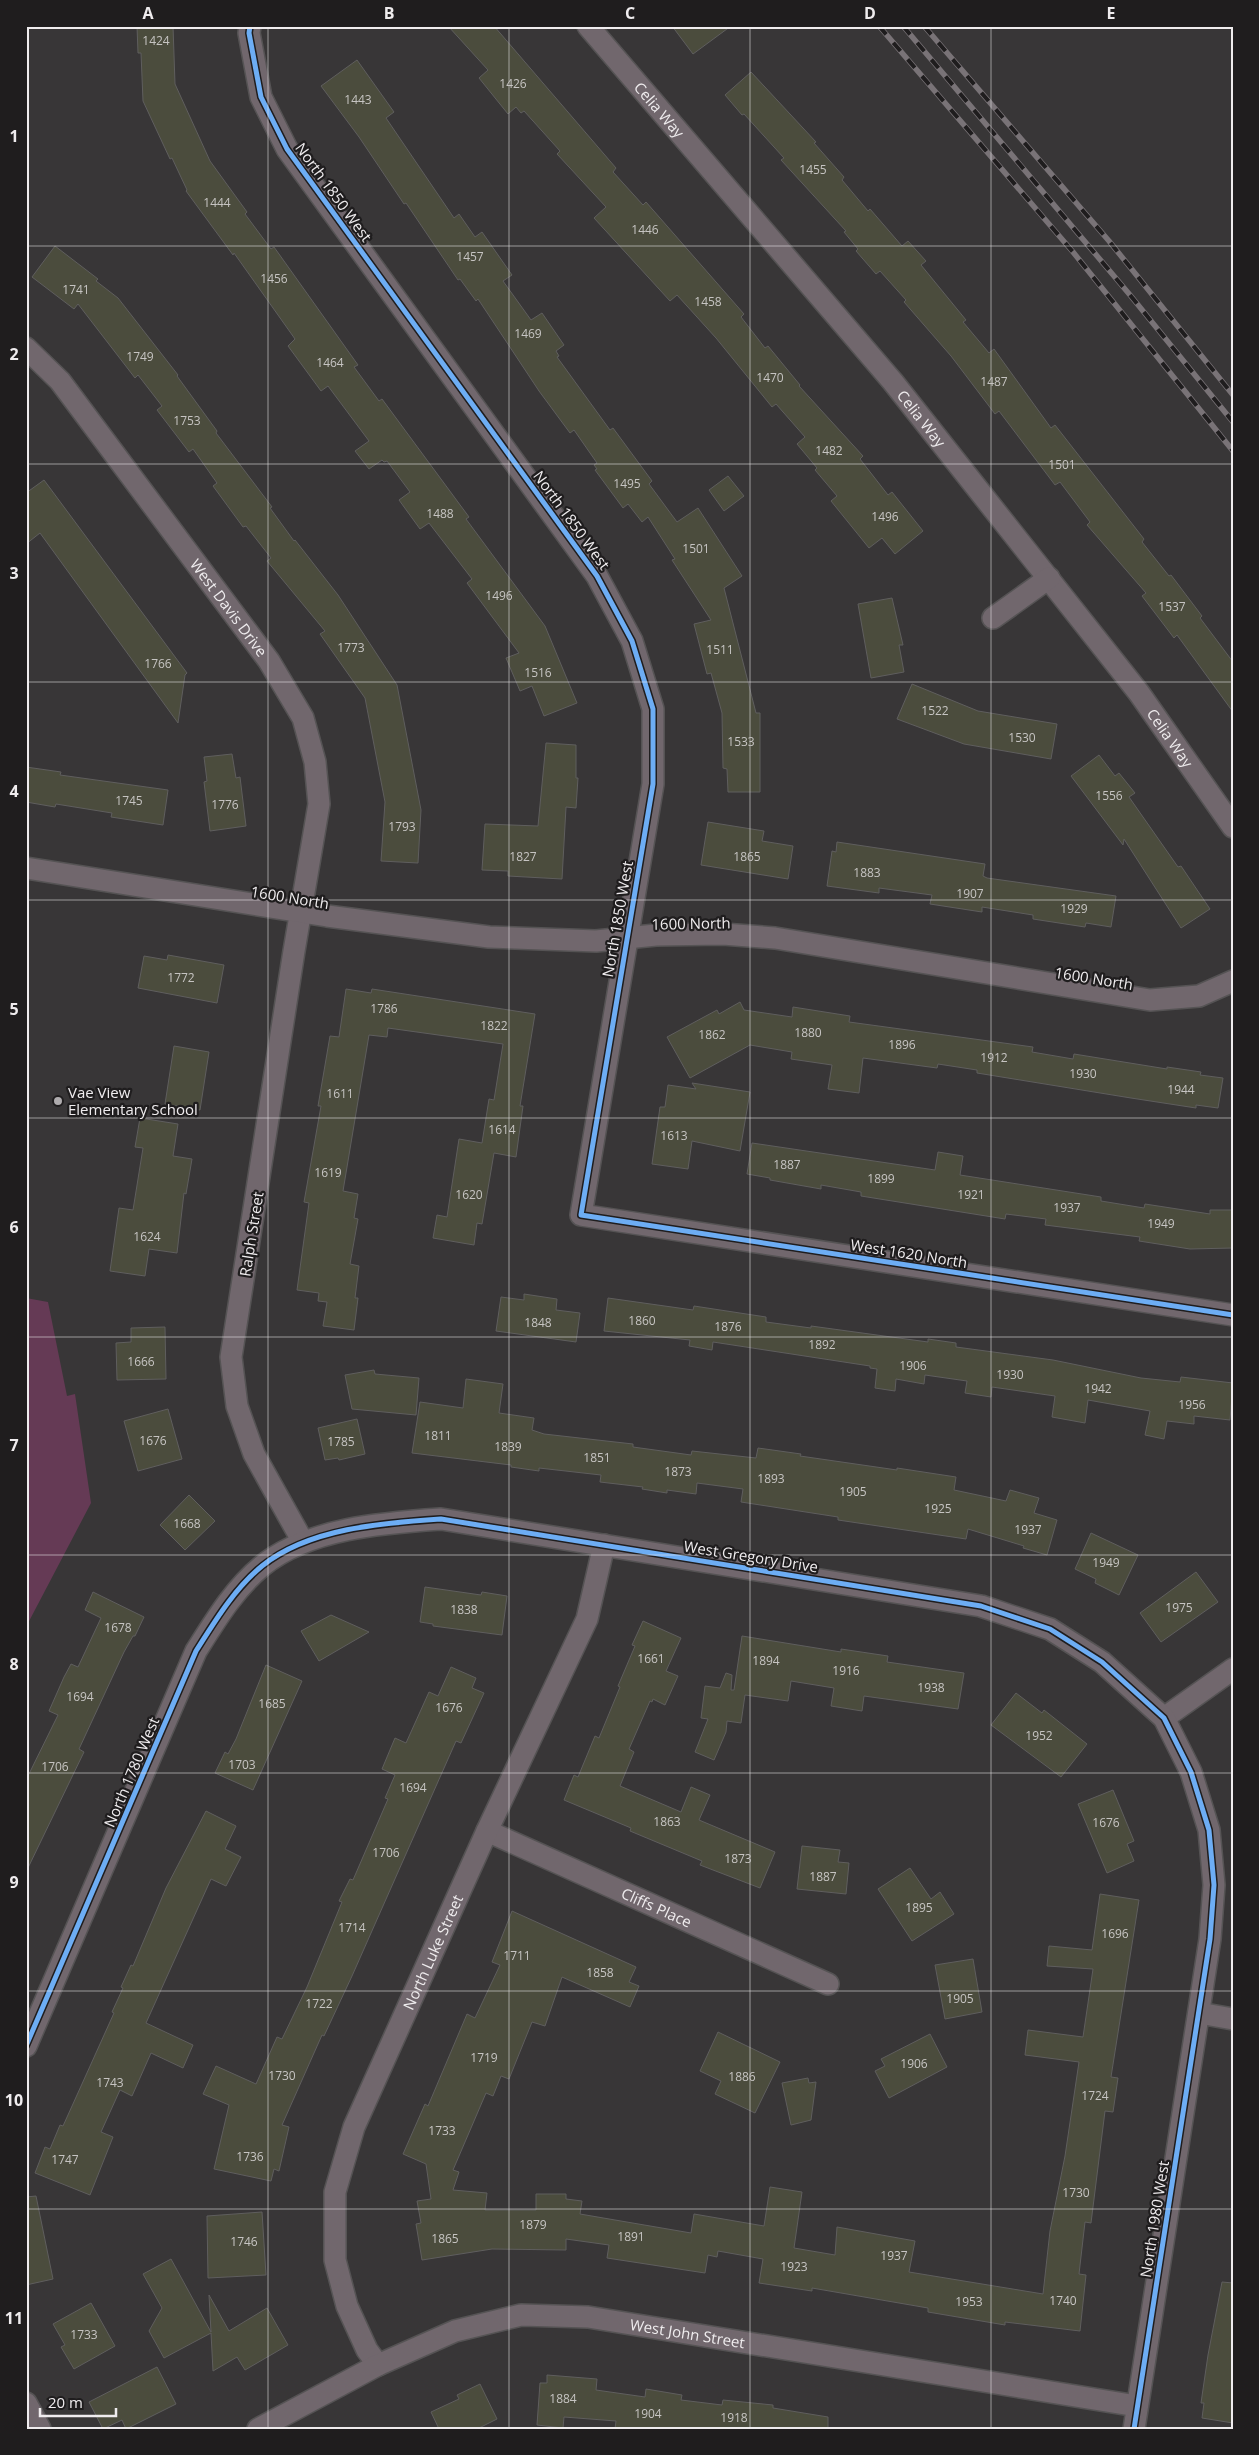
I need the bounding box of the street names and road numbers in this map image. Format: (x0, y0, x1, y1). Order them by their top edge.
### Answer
street label: Celia Way (630, 77, 689, 142)
street label: North 1850 West (291, 138, 377, 246)
street label: Celia Way (893, 386, 951, 451)
street label: North 1850 West (529, 466, 615, 574)
street label: West Davis Drive (186, 555, 272, 660)
street label: Celia Way (1143, 704, 1198, 772)
street label: North 1850 West (597, 859, 637, 979)
street label: 1600 North (249, 881, 331, 913)
street label: 1600 North (651, 912, 731, 934)
street label: 1600 North (1053, 962, 1135, 994)
street label: Ralph Street (234, 1190, 268, 1278)
street label: West 1620 North (849, 1234, 969, 1272)
street label: West Gregory Drive (682, 1536, 820, 1576)
street label: North 1780 West (99, 1714, 163, 1830)
street label: Cliffs Place (618, 1883, 695, 1932)
street label: North Luke Street (398, 1891, 467, 2013)
street label: North 1980 West (1135, 2159, 1173, 2279)
street label: West John Street (629, 2314, 746, 2352)

